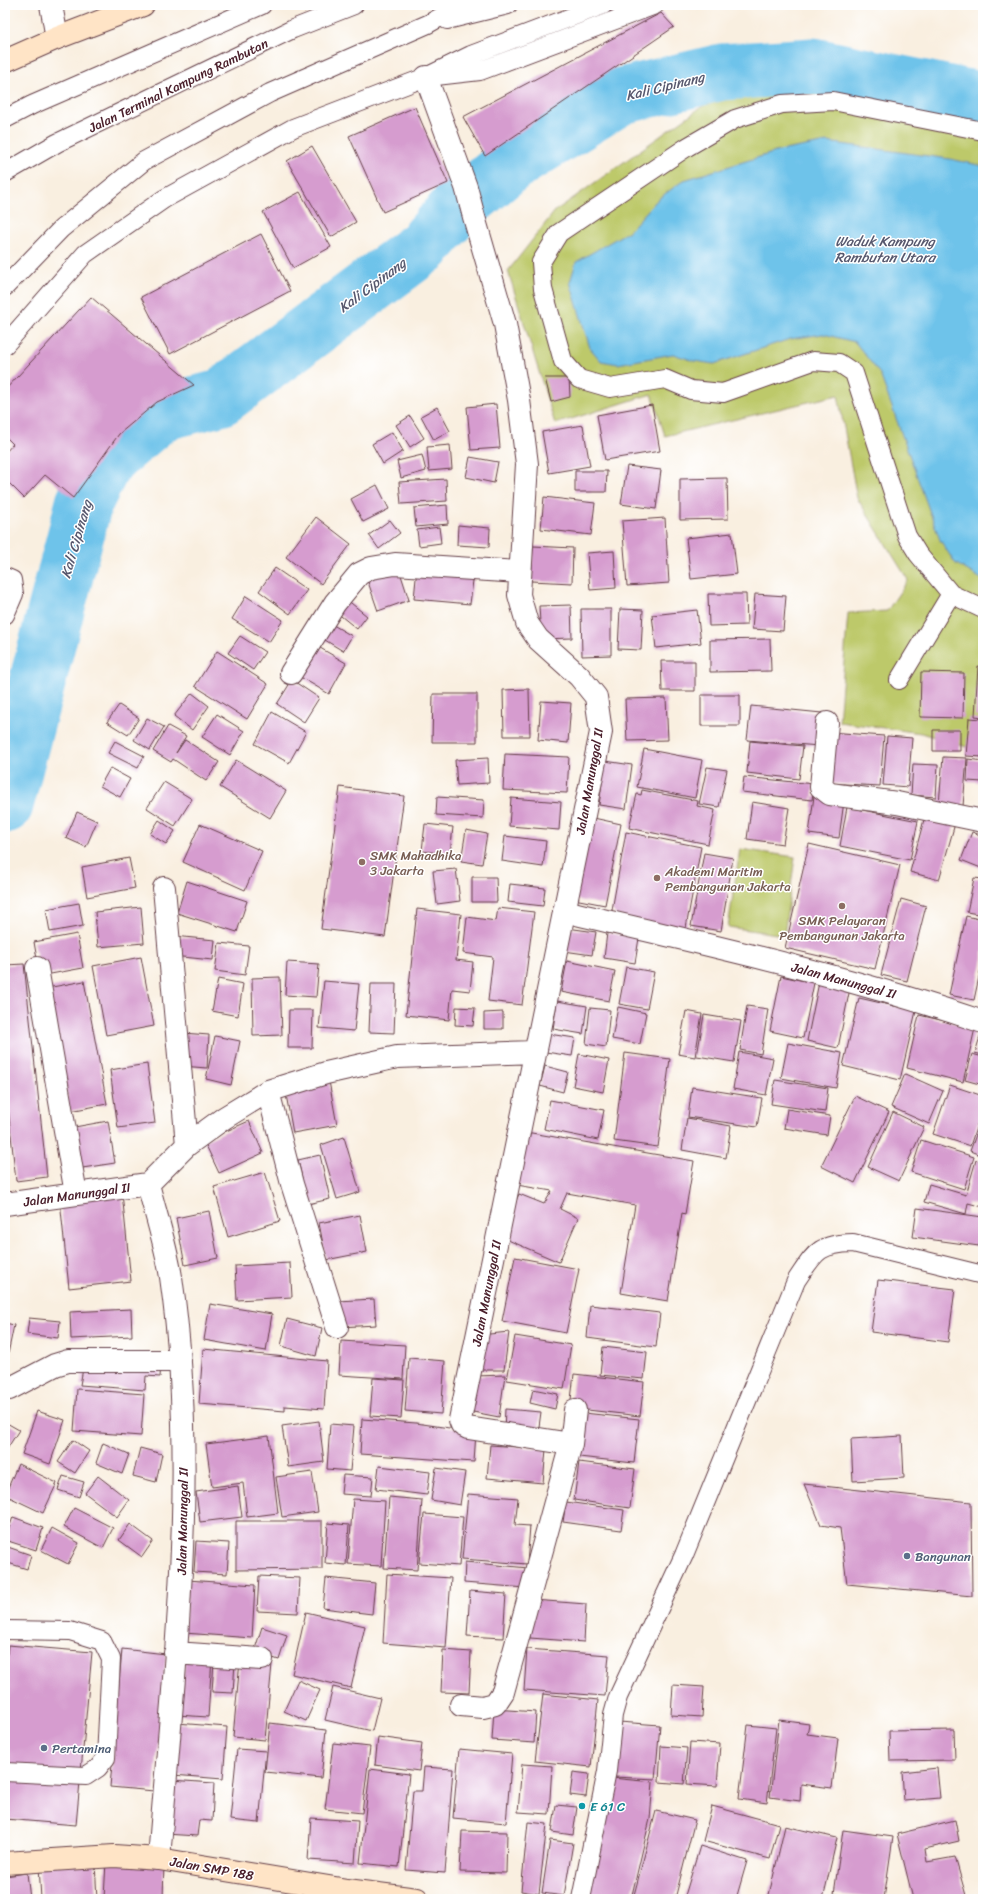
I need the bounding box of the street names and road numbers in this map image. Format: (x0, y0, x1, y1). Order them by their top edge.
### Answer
street label: Jalan Terminal Kampung Rambutan (84, 32, 272, 140)
street label: Jalan Manunggal II (569, 726, 610, 837)
street label: Jalan Manunggal II (788, 955, 899, 1006)
street label: Jalan Manunggal II (21, 1176, 132, 1214)
street label: Jalan Manunggal II (465, 1238, 508, 1349)
street label: Jalan Manunggal II (170, 1467, 195, 1576)
street label: Jalan SMP 188 (167, 1850, 256, 1887)

